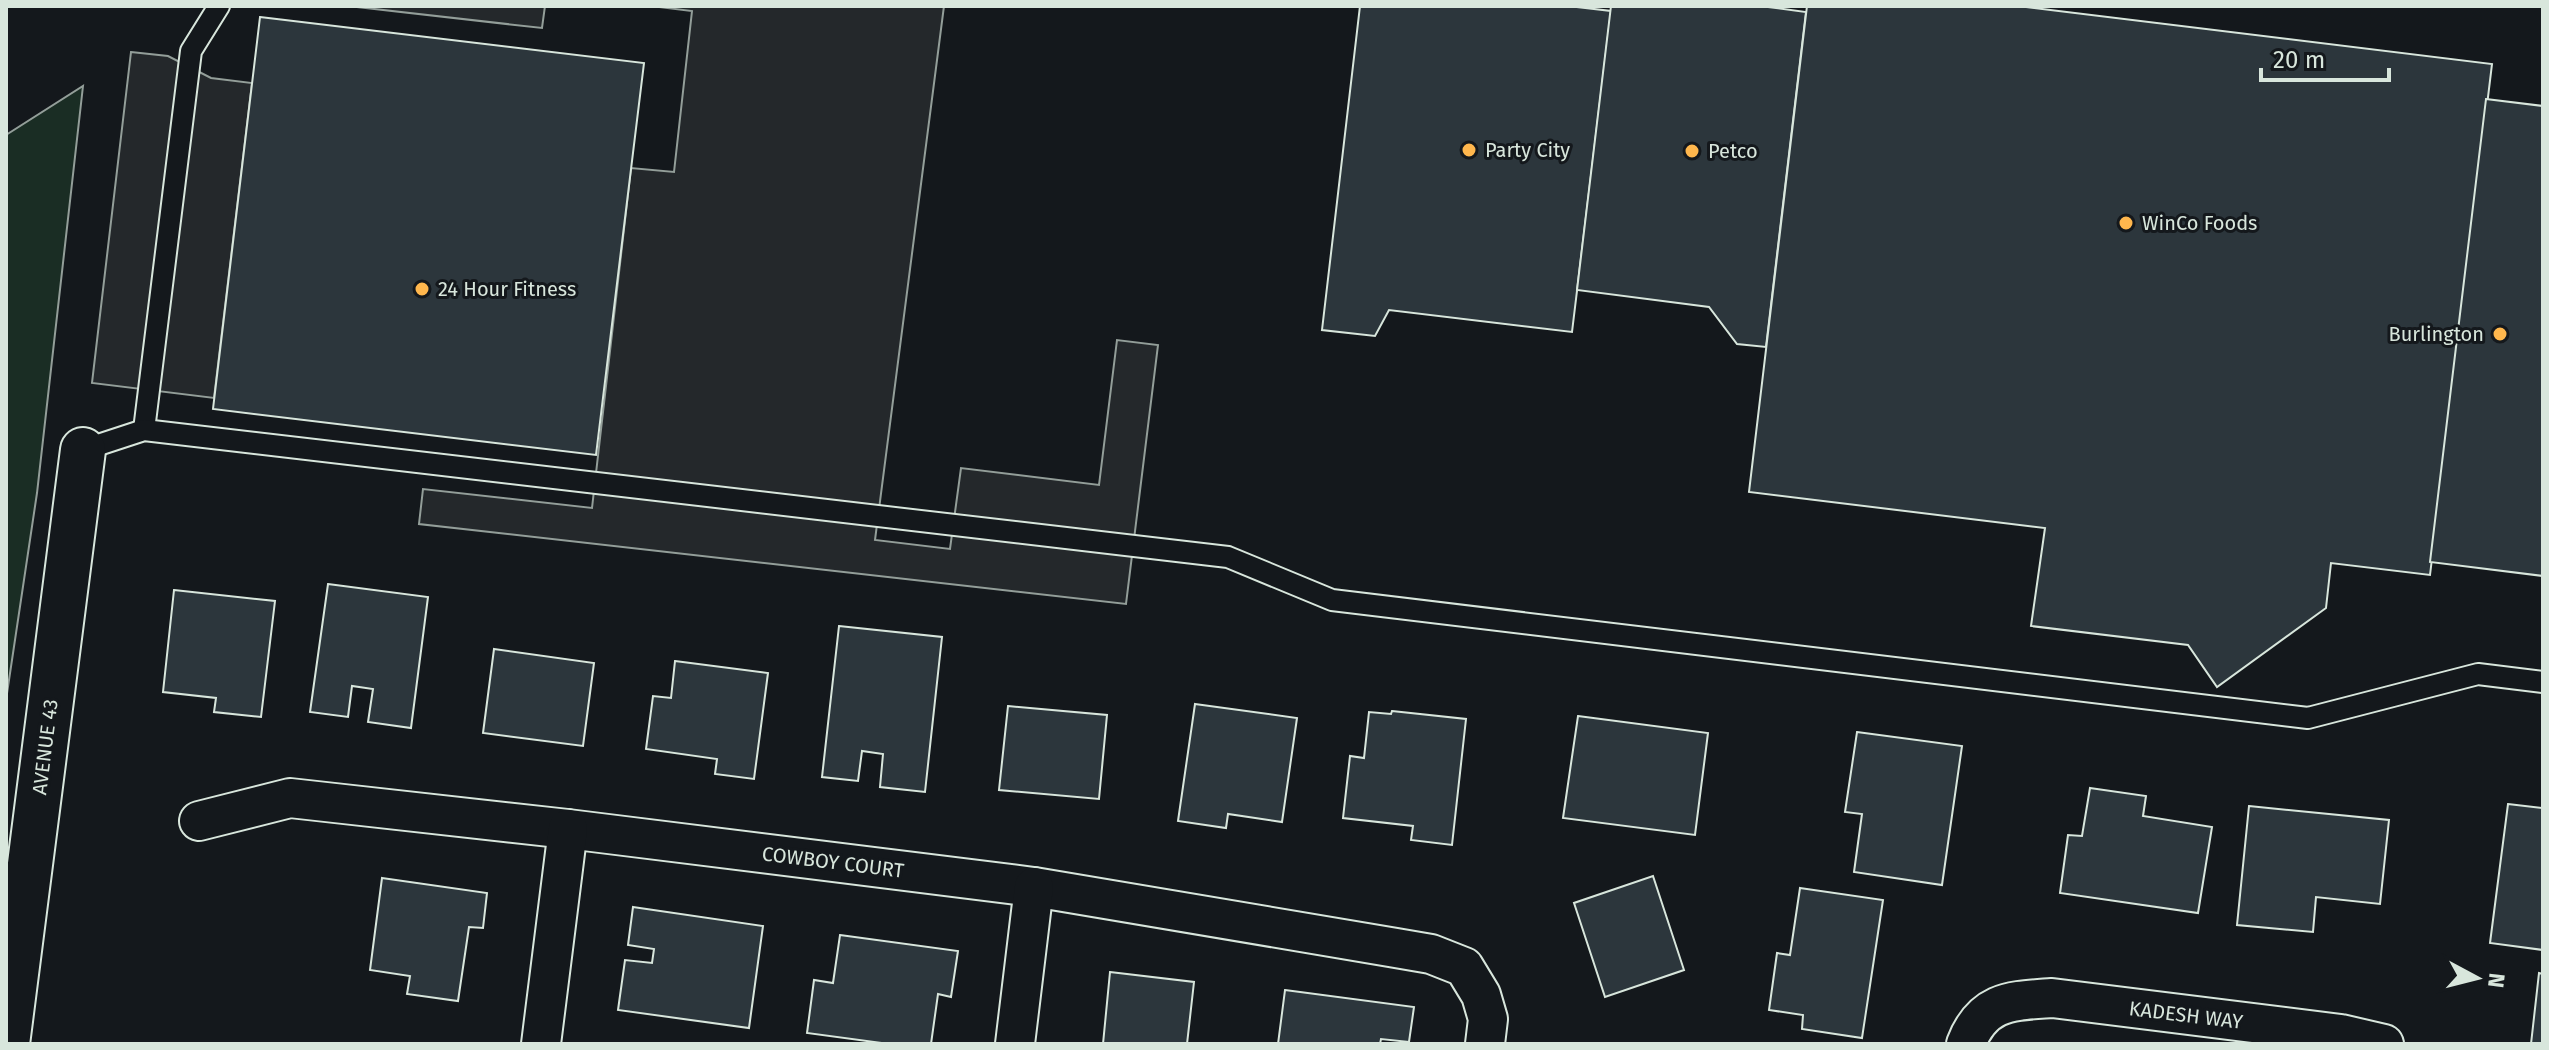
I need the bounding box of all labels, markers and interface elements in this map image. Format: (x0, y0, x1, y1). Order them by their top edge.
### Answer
scale bar (2261, 32, 2389, 82)
text: 20 m (2273, 46, 2325, 74)
place label: Party City (1485, 138, 1570, 162)
place label: Petco (1708, 139, 1758, 163)
marker: Party City (1460, 141, 1478, 159)
marker: Petco (1683, 142, 1701, 160)
place label: WinCo Foods (2142, 211, 2257, 235)
marker: WinCo Foods (2117, 214, 2135, 232)
place label: 24 Hour Fitness (438, 277, 576, 301)
marker: 24 Hour Fitness (413, 280, 431, 298)
place label: Burlington (2389, 322, 2484, 346)
marker: Burlington (2491, 325, 2509, 343)
street label: AVENUE 43 (27, 698, 63, 796)
street label: COWBOY COURT (761, 841, 906, 883)
north arrow (2437, 938, 2517, 1018)
text: N (2482, 971, 2511, 989)
street label: KADESH WAY (2128, 996, 2244, 1034)

